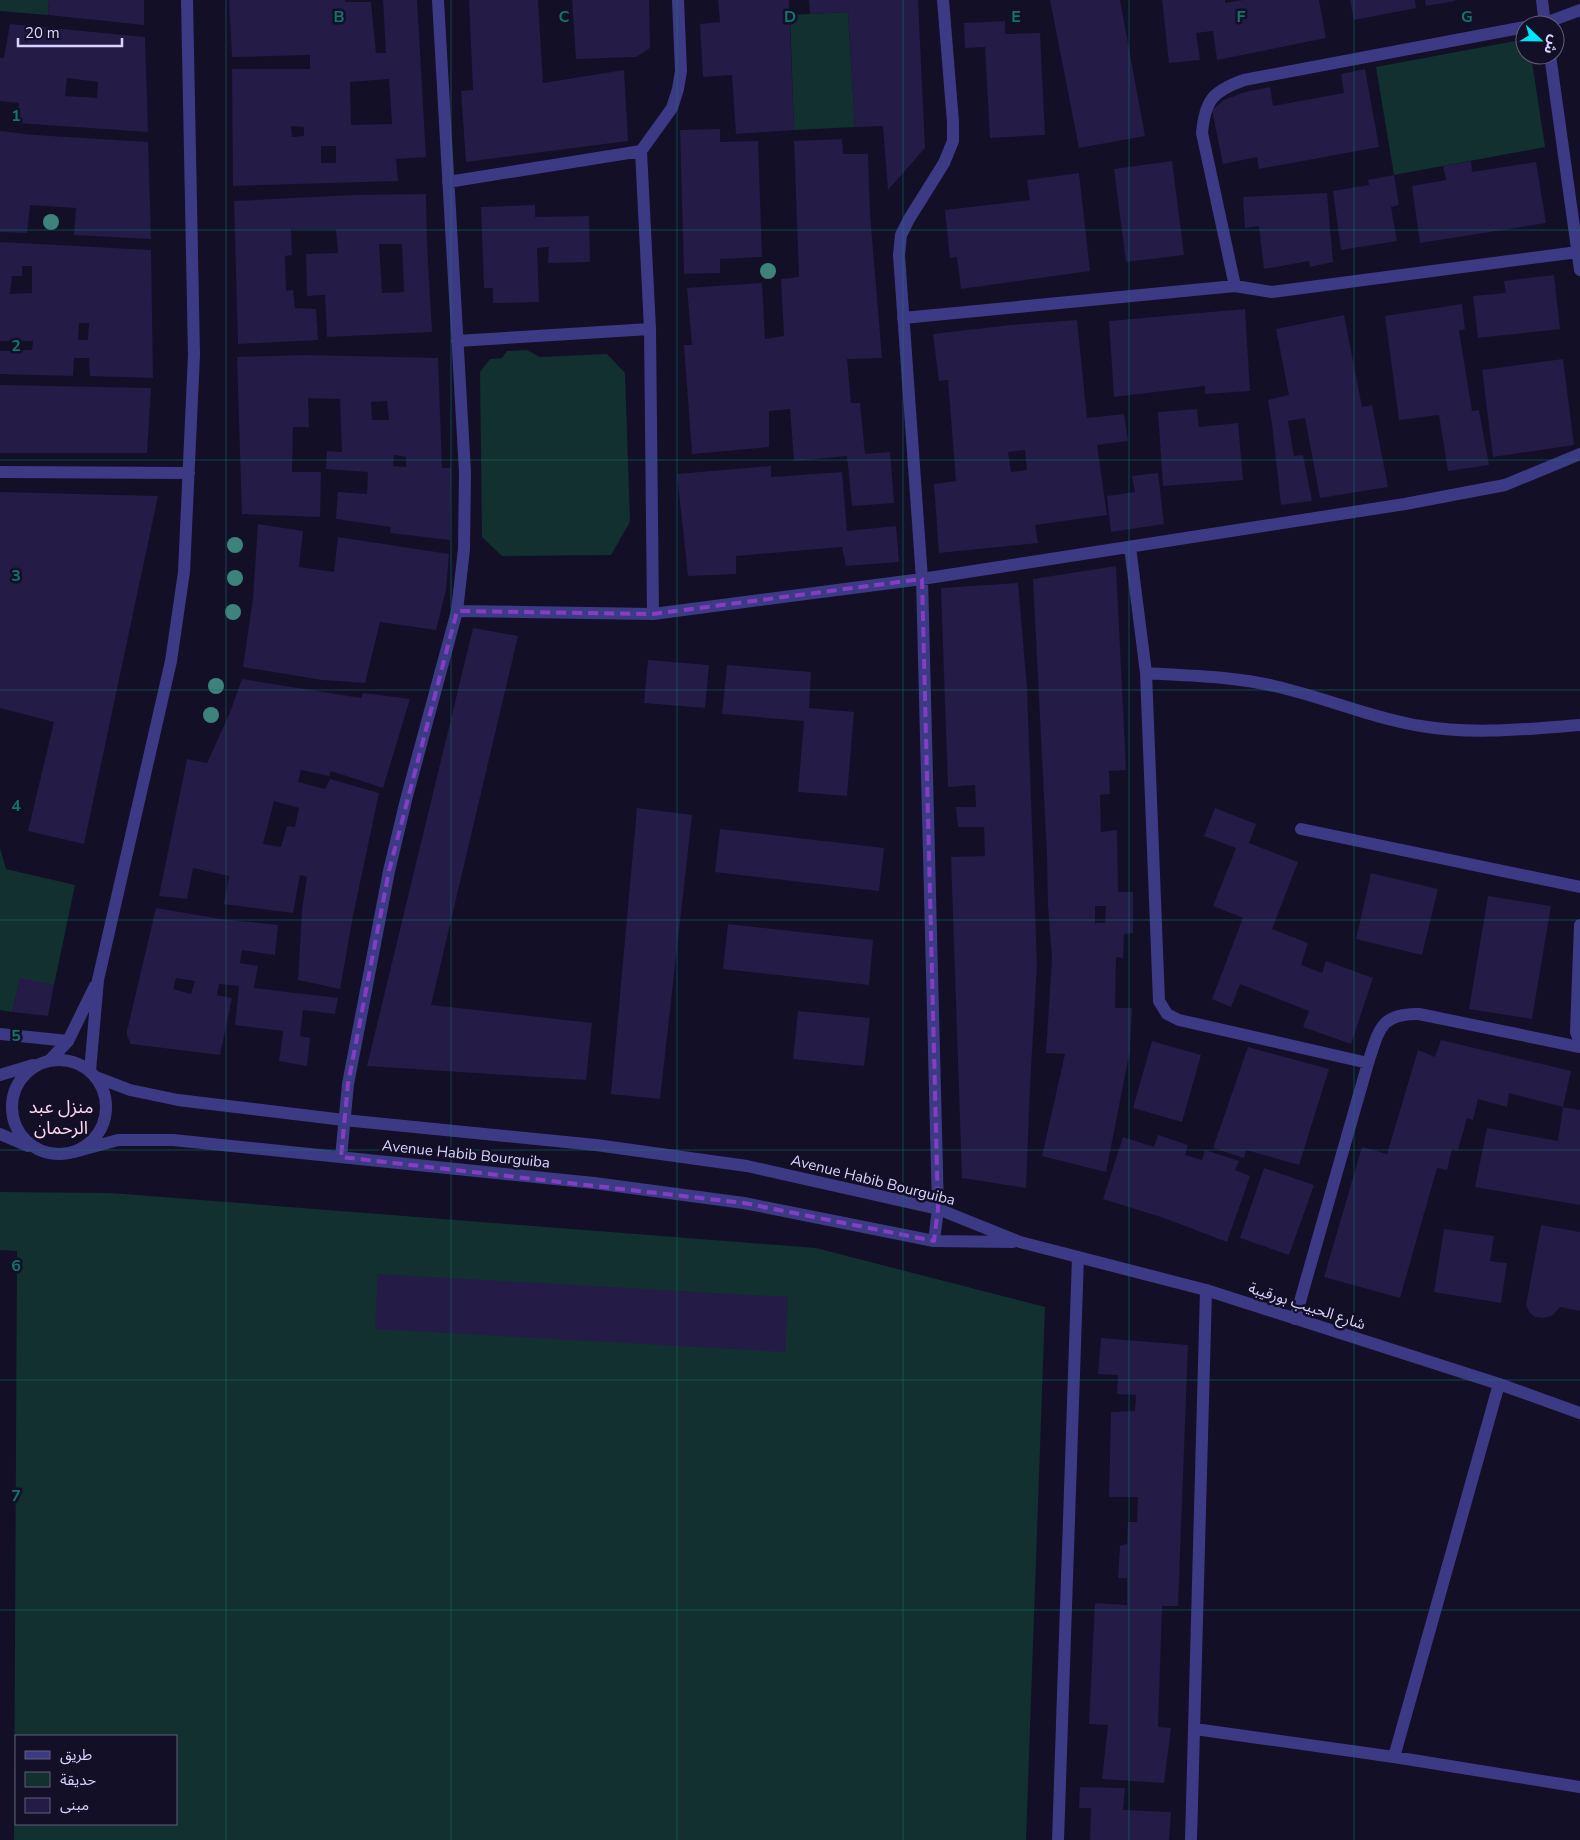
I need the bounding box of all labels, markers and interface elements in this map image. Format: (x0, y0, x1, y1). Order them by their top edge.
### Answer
text: B (333, 6, 345, 28)
text: C (559, 6, 570, 28)
text: D (784, 6, 796, 28)
text: E (1011, 6, 1021, 28)
text: F (1237, 6, 1246, 28)
text: G (1461, 6, 1473, 28)
scale bar (18, 15, 121, 47)
north arrow (1515, 15, 1565, 65)
text: 20 m (25, 23, 60, 43)
text: ش (1539, 32, 1564, 57)
text: 1 (11, 105, 21, 127)
text: 2 (11, 335, 21, 357)
text: 3 (11, 565, 21, 587)
text: 4 (11, 795, 21, 817)
text: 5 (11, 1025, 21, 1047)
district label: منزل عبد الرحمان (29, 1095, 93, 1140)
street label: Avenue Habib Bourguiba (381, 1135, 551, 1173)
street label: Avenue Habib Bourguiba (789, 1150, 957, 1210)
text: 6 (11, 1255, 21, 1277)
street label: شارع الحبيب بورقيبة (1245, 1278, 1368, 1336)
text: 7 (11, 1485, 21, 1507)
legend (15, 1735, 178, 1825)
text: طريق (60, 1745, 92, 1765)
text: حديقة (60, 1770, 96, 1790)
text: مبنى (60, 1795, 89, 1815)

